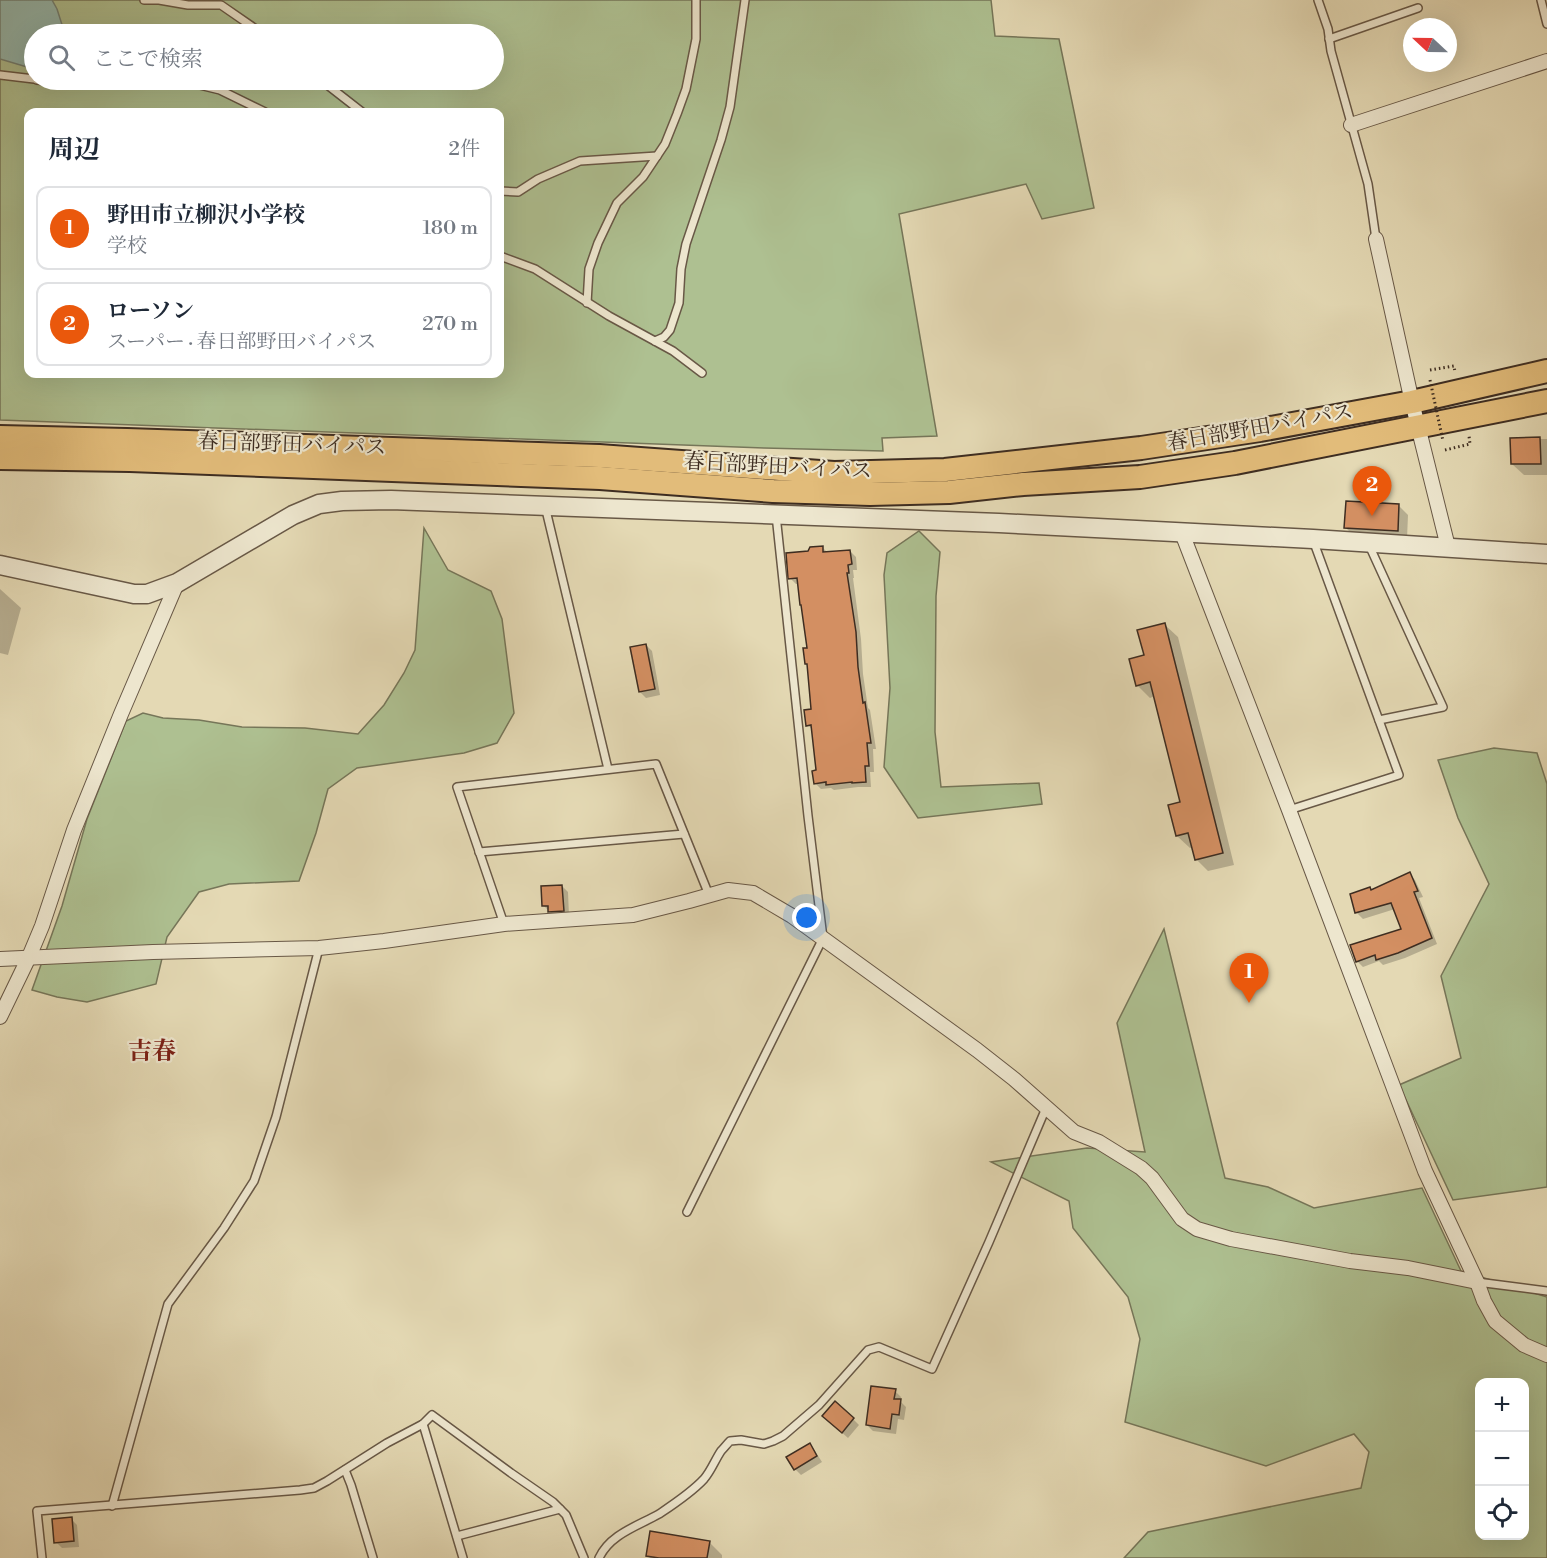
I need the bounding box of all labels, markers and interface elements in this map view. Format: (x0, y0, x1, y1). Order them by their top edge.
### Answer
north arrow (1403, 18, 1457, 72)
search box (24, 24, 504, 90)
icon: search (45, 41, 78, 74)
text: ここで検索 (93, 46, 203, 73)
text: 周辺 (48, 134, 100, 166)
text: 2件 (449, 137, 480, 162)
text: 野田市立柳沢小学校 (107, 202, 305, 229)
text: 1 (65, 216, 74, 241)
text: 180 m (423, 216, 478, 241)
text: 学校 (107, 234, 147, 259)
text: ローソン (107, 298, 194, 325)
text: 2 (63, 312, 76, 337)
text: 270 m (422, 312, 478, 337)
text: スーパー · 春日部野田バイパス (107, 330, 376, 355)
street label: 春日部野田バイパス (1165, 399, 1355, 457)
street label: 春日部野田バイパス (197, 429, 387, 461)
street label: 春日部野田バイパス (683, 449, 873, 485)
pin: 2 (1352, 466, 1392, 516)
your location (792, 903, 821, 932)
pin: 1 (1230, 954, 1268, 1003)
district label: 吉春 (128, 1037, 176, 1067)
map controls (1475, 1378, 1529, 1540)
button: + (1475, 1378, 1529, 1432)
button: − (1475, 1432, 1529, 1486)
button: locate (1475, 1486, 1529, 1540)

